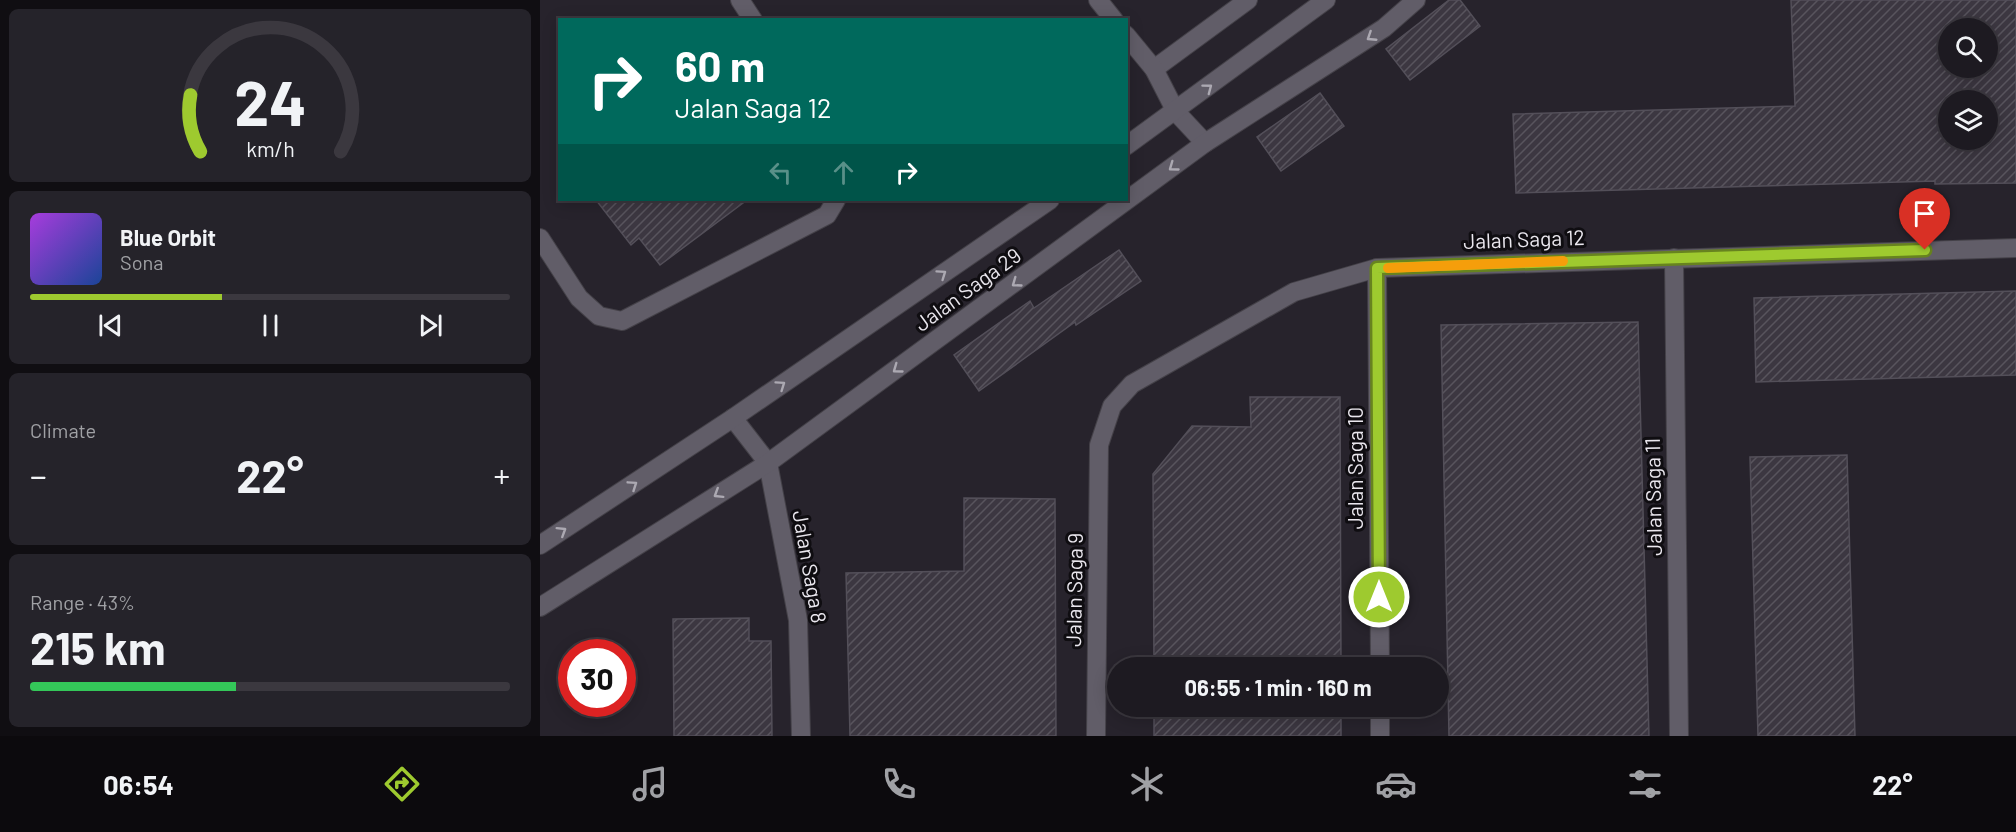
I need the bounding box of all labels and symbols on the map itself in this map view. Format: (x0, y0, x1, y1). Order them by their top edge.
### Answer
one-way arrow (1366, 30, 1377, 41)
one-way arrow (1202, 84, 1213, 95)
one-way arrow (1168, 160, 1179, 171)
pin (1899, 188, 1950, 250)
street label: Jalan Saga 12 (1463, 224, 1585, 253)
street label: Jalan Saga 29 (909, 242, 1025, 336)
one-way arrow (935, 270, 946, 281)
one-way arrow (1011, 276, 1022, 287)
one-way arrow (893, 362, 904, 373)
one-way arrow (775, 381, 786, 392)
street label: Jalan Saga 10 (1342, 407, 1367, 529)
street label: Jalan Saga 11 (1639, 438, 1666, 556)
one-way arrow (626, 481, 637, 492)
one-way arrow (714, 487, 725, 498)
street label: Jalan Saga 8 (788, 508, 833, 625)
one-way arrow (556, 527, 566, 539)
street label: Jalan Saga 9 (1060, 533, 1087, 647)
position arrow (1347, 565, 1411, 629)
speed limit sign: 30 (558, 639, 636, 717)

